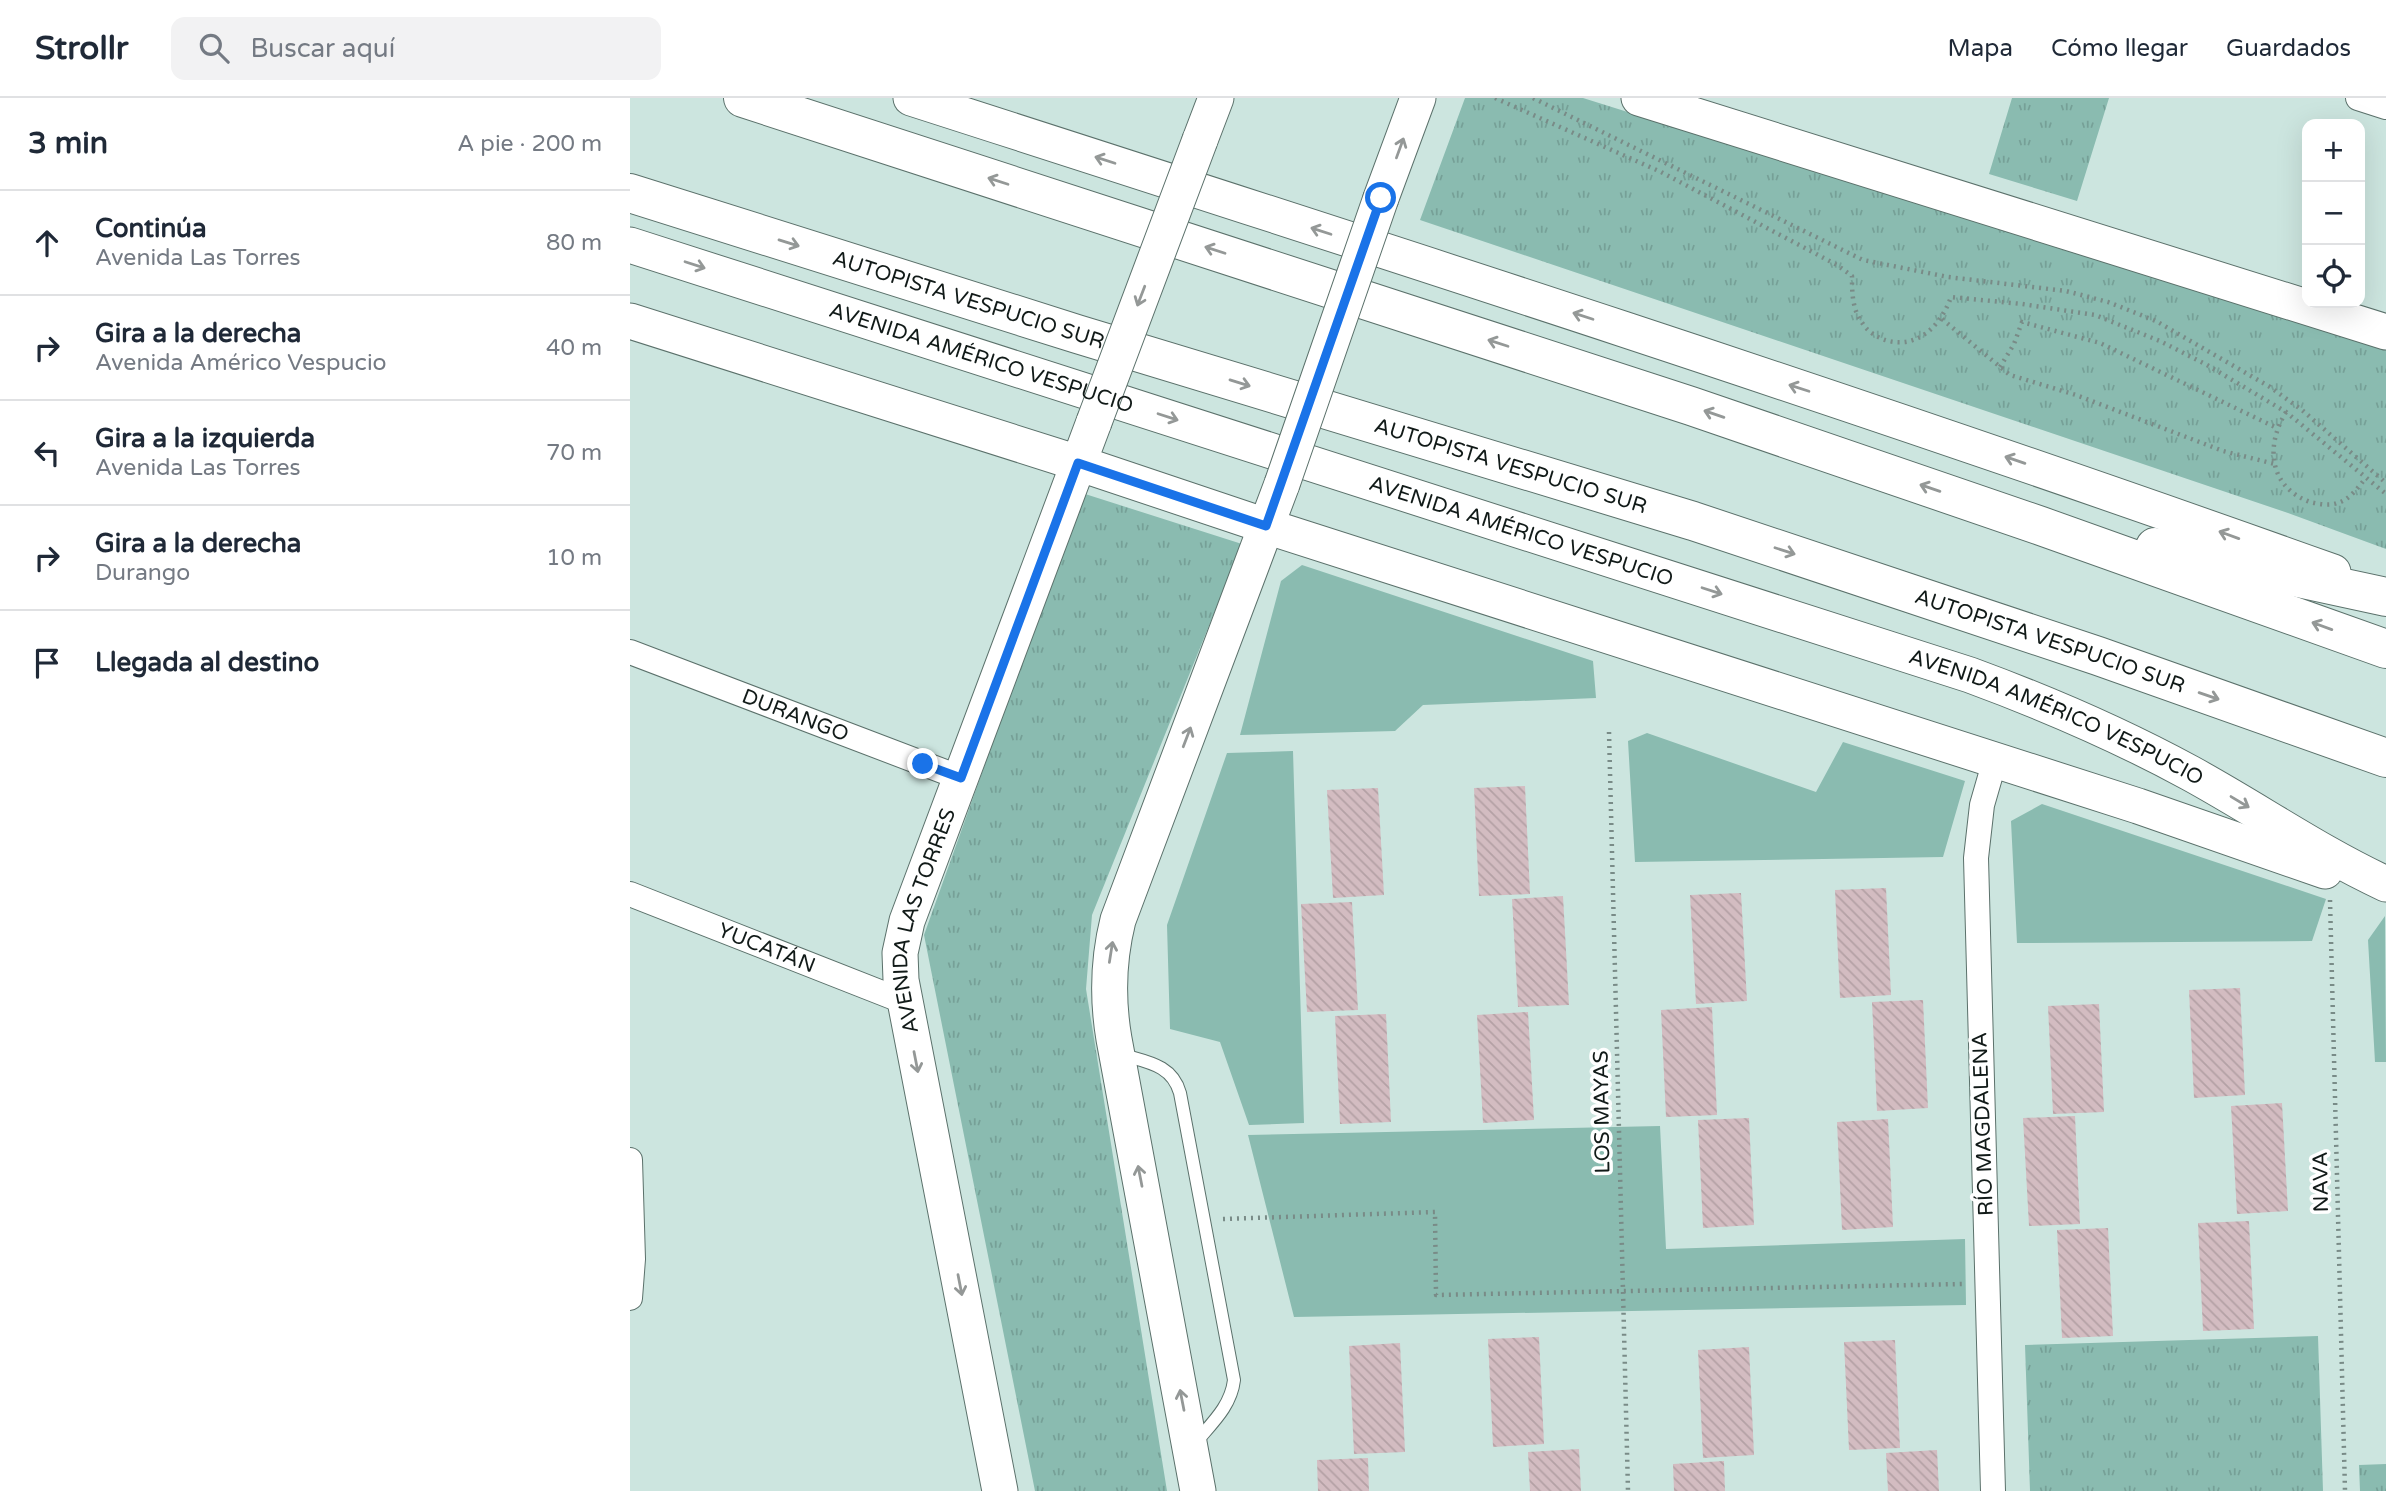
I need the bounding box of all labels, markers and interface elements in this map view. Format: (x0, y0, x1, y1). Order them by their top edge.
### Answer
search box (171, 17, 661, 80)
text: Strollr (35, 29, 129, 68)
icon: search (195, 29, 233, 67)
text: Buscar aquí (251, 33, 395, 64)
text: Mapa (1948, 34, 2013, 63)
text: Cómo llegar (2051, 34, 2188, 63)
text: Guardados (2226, 34, 2351, 63)
map controls (2302, 119, 2365, 308)
button: + (2302, 119, 2365, 182)
text: 3 min (28, 125, 108, 162)
text: A pie · 200 m (457, 130, 602, 158)
one-way arrow (1394, 138, 1407, 160)
one-way arrow (1094, 153, 1116, 165)
one-way arrow (988, 173, 1010, 186)
route start (1365, 182, 1396, 213)
button: − (2302, 182, 2365, 245)
text: Continúa (95, 213, 207, 244)
one-way arrow (1310, 223, 1332, 236)
icon: ahead (28, 224, 66, 262)
text: 80 m (546, 229, 602, 257)
one-way arrow (777, 238, 799, 250)
one-way arrow (1204, 243, 1226, 256)
text: Avenida Las Torres (95, 244, 301, 272)
street label: AUTOPISTA VESPUCIO SUR (830, 245, 1107, 354)
button: locate (2302, 245, 2365, 308)
one-way arrow (684, 260, 706, 273)
one-way arrow (1134, 284, 1147, 306)
street label: AVENIDA AMÉRICO VESPUCIO (826, 297, 1137, 418)
one-way arrow (1572, 309, 1594, 322)
text: Gira a la derecha (95, 318, 301, 349)
icon: right (28, 329, 66, 367)
text: 40 m (546, 334, 602, 362)
one-way arrow (1488, 336, 1510, 348)
text: Avenida Américo Vespucio (95, 349, 387, 377)
one-way arrow (1229, 378, 1251, 391)
one-way arrow (1788, 381, 1810, 394)
one-way arrow (1704, 407, 1726, 419)
one-way arrow (1157, 412, 1179, 424)
street label: AUTOPISTA VESPUCIO SUR (1372, 413, 1650, 519)
text: Gira a la izquierda (95, 423, 315, 454)
icon: left (28, 434, 66, 472)
text: 70 m (546, 439, 602, 467)
one-way arrow (2004, 453, 2026, 465)
text: Avenida Las Torres (95, 454, 301, 482)
street label: AVENIDA AMÉRICO VESPUCIO (1366, 471, 1676, 591)
one-way arrow (1919, 481, 1941, 493)
text: Gira a la derecha (95, 528, 301, 559)
one-way arrow (2219, 528, 2241, 540)
icon: right (28, 539, 66, 577)
text: 10 m (546, 544, 602, 572)
one-way arrow (1774, 545, 1796, 558)
text: Durango (95, 559, 190, 587)
street label: AUTOPISTA VESPUCIO SUR (1912, 583, 2188, 698)
one-way arrow (1700, 586, 1722, 598)
one-way arrow (2311, 619, 2333, 631)
icon: arrive (28, 644, 66, 682)
street label: AVENIDA AMÉRICO VESPUCIO (1906, 644, 2208, 791)
text: Llegada al destino (95, 647, 319, 678)
street label: DURANGO (739, 683, 852, 747)
one-way arrow (2198, 691, 2220, 703)
one-way arrow (1181, 727, 1194, 749)
route end (907, 748, 938, 779)
one-way arrow (2229, 796, 2249, 810)
street label: AVENIDA LAS TORRES (888, 805, 961, 1036)
street label: YUCATÁN (715, 917, 819, 978)
one-way arrow (1105, 941, 1118, 964)
street label: RÍO MAGDALENA (1967, 1032, 1999, 1216)
one-way arrow (910, 1050, 924, 1073)
street label: LOS MAYAS (1588, 1050, 1616, 1174)
street label: NAVA (2308, 1151, 2334, 1213)
one-way arrow (1133, 1165, 1146, 1188)
one-way arrow (954, 1273, 967, 1296)
one-way arrow (1175, 1389, 1188, 1412)

